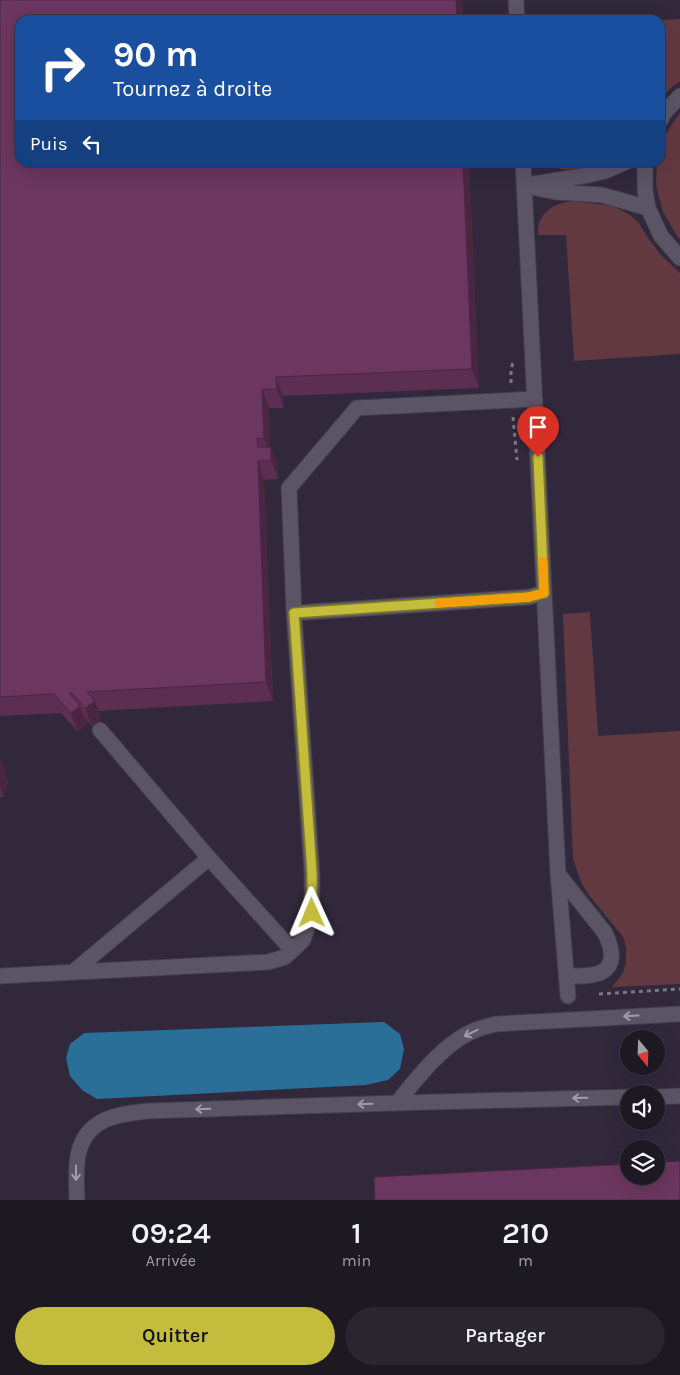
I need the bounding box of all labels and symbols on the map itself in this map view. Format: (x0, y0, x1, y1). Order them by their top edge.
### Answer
pin (517, 406, 559, 457)
position arrow (285, 886, 337, 938)
one-way arrow (624, 1012, 640, 1021)
one-way arrow (464, 1029, 479, 1038)
north arrow (620, 1030, 665, 1075)
one-way arrow (572, 1094, 588, 1103)
one-way arrow (357, 1099, 373, 1108)
one-way arrow (195, 1105, 211, 1114)
one-way arrow (71, 1164, 81, 1180)

